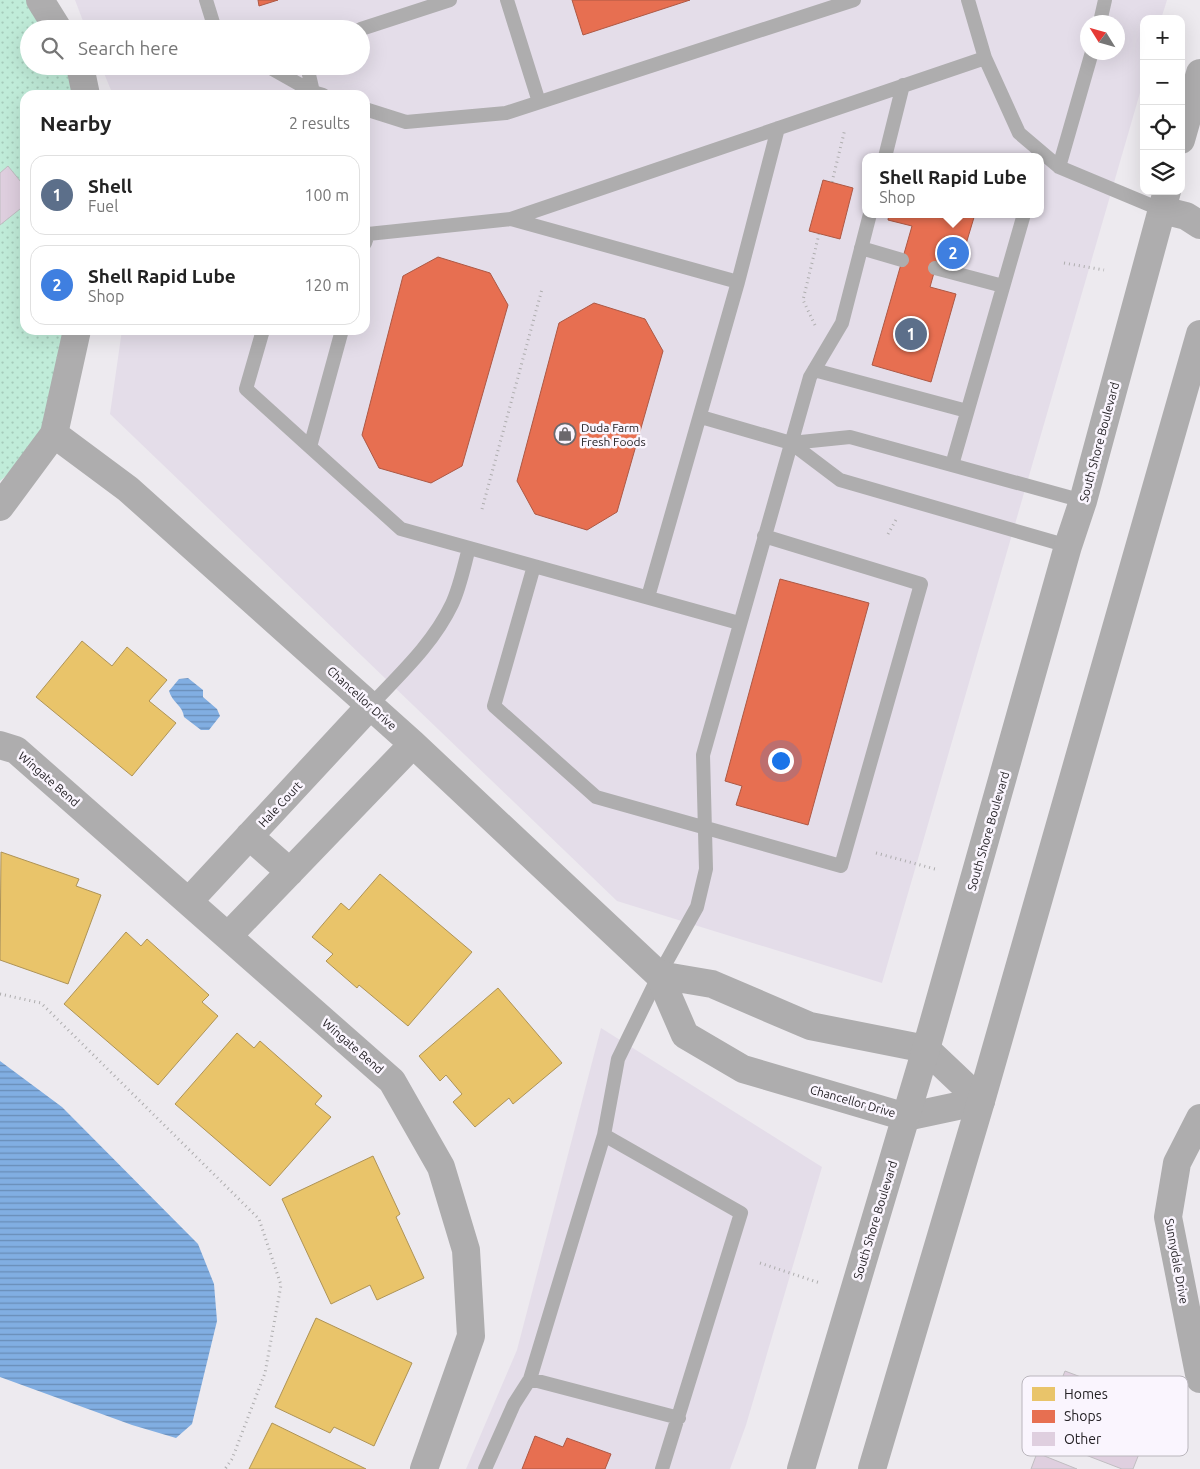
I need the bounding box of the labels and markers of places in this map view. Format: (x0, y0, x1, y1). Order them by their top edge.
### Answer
pin: 2 (937, 234, 969, 272)
pin: 1 (895, 315, 927, 353)
place label: Duda Farm Fresh Foods (581, 421, 646, 448)
shop icon: Duda Farm Fresh Foods (553, 422, 577, 446)

